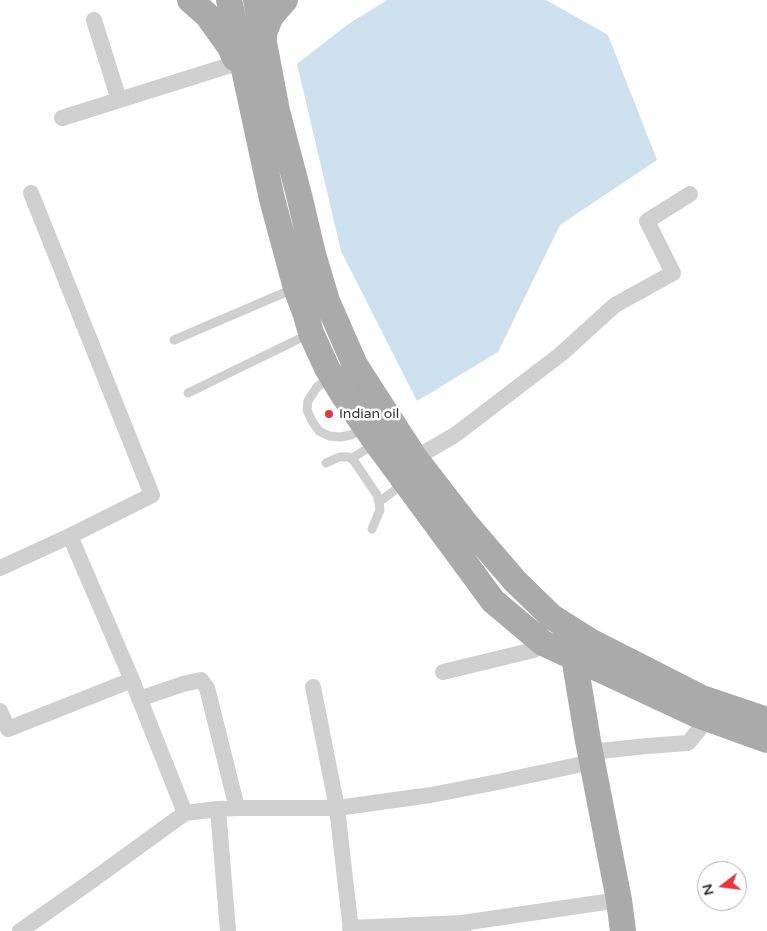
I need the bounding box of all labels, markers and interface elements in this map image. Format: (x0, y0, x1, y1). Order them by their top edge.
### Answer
place label: Indian oil (339, 406, 399, 422)
marker: Indian oil (323, 408, 335, 420)
north arrow (697, 861, 747, 911)
text: N (698, 882, 718, 897)

